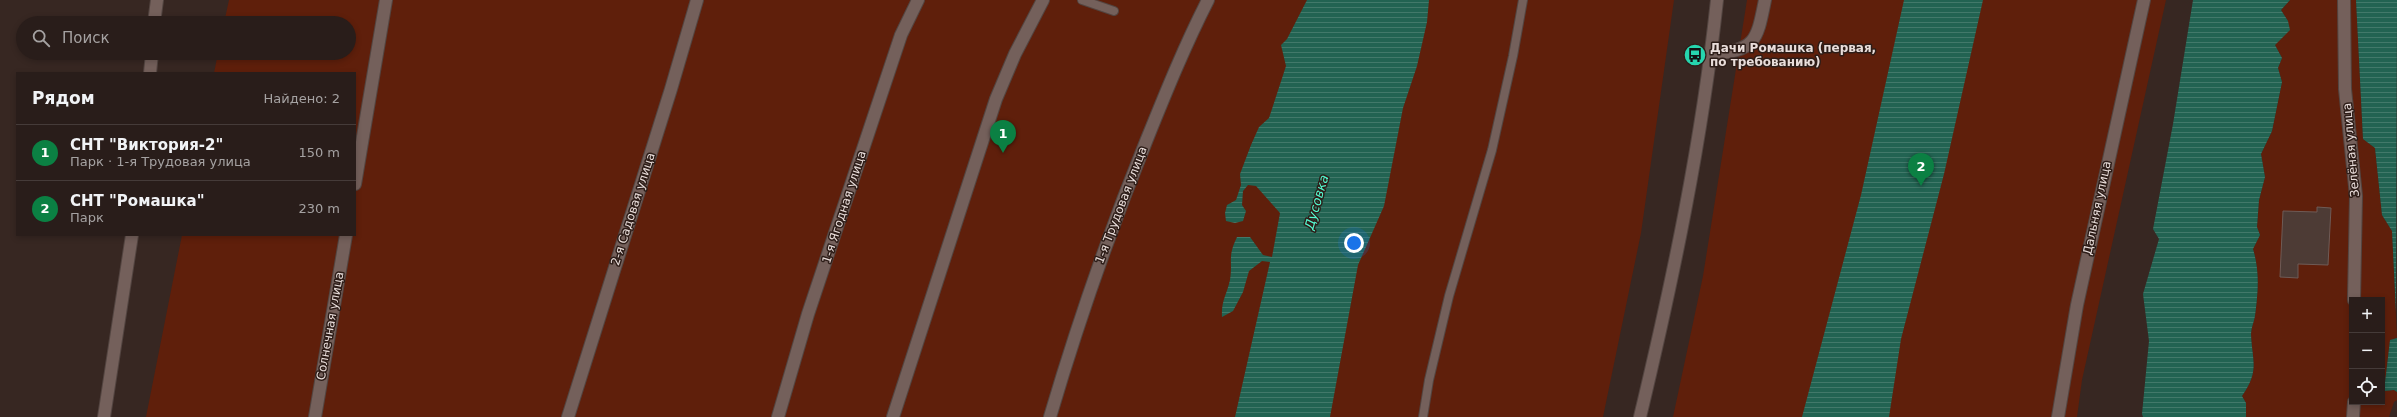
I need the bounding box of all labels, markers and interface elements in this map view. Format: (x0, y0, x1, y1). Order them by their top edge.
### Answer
search box (16, 16, 356, 60)
icon: search (30, 27, 52, 49)
text: Поиск (62, 29, 110, 47)
place label: Дачи Ромашка (первая, по требованию) (1710, 41, 1876, 69)
bus stop icon: Дачи Ромашка (первая, по требованию) (1682, 42, 1708, 68)
text: Рядом (32, 88, 95, 108)
text: Найдено: 2 (264, 91, 340, 106)
street label: Зелёная улица (2340, 102, 2362, 198)
pin: 1 (990, 120, 1016, 153)
text: СНТ "Виктория-2" (70, 136, 223, 154)
street label: 1-я Трудовая улица (1092, 144, 1150, 266)
text: 1 (40, 145, 50, 160)
text: 150 m (298, 145, 340, 160)
street label: 1-я Ягодная улица (819, 149, 869, 265)
street label: 2-я Садовая улица (608, 151, 658, 267)
pin: 2 (1908, 153, 1934, 186)
text: Парк · 1-я Трудовая улица (70, 154, 251, 169)
street label: Дальняя улица (2080, 160, 2114, 256)
water label: Дусовка (1301, 173, 1331, 232)
text: СНТ "Ромашка" (70, 192, 205, 210)
text: 2 (40, 201, 50, 216)
text: 230 m (298, 201, 340, 216)
text: Парк (70, 210, 104, 225)
your location (1344, 233, 1364, 253)
street label: Солнечная улица (314, 271, 346, 381)
map controls (2349, 297, 2385, 405)
button: + (2349, 297, 2385, 333)
button: − (2349, 333, 2385, 369)
button: locate (2349, 369, 2385, 405)

